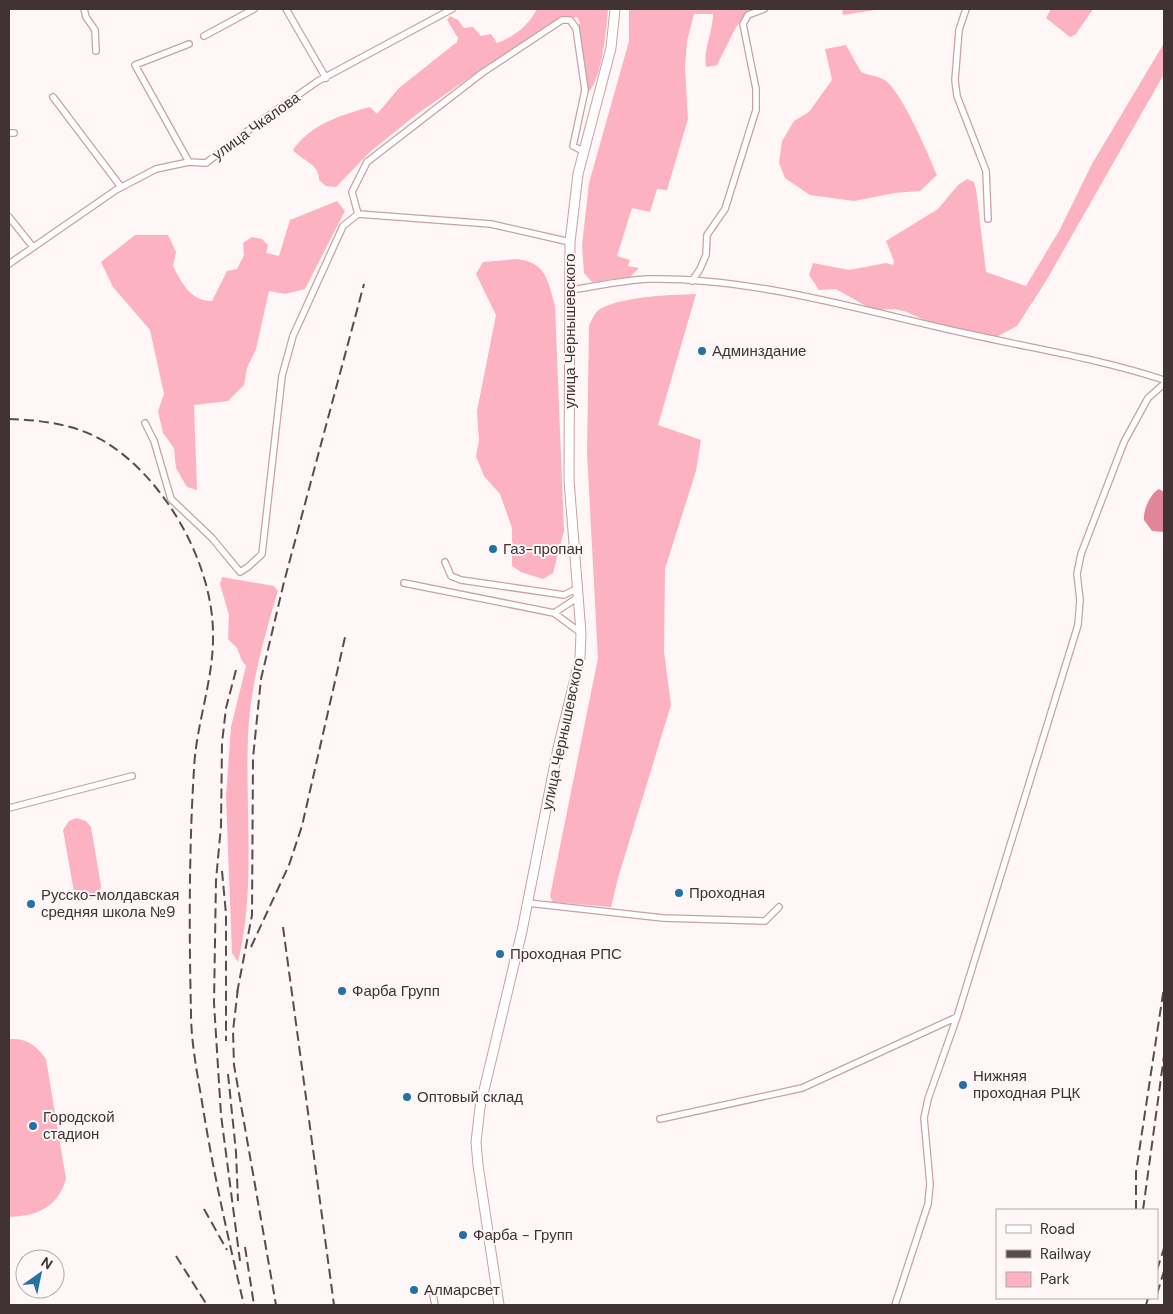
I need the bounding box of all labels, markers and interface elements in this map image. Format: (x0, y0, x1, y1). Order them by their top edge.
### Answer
street label: улица Чкалова (208, 87, 304, 165)
street label: улица Чернышевского (560, 253, 580, 409)
place label: Админздание (712, 341, 806, 361)
marker: Админздание (696, 345, 708, 357)
place label: Газ-пропан (503, 539, 583, 559)
marker: Газ-пропан (487, 543, 499, 555)
street label: улица Чернышевского (537, 656, 589, 812)
place label: Проходная (689, 883, 765, 903)
place label: Русско-молдавская средняя школа №9 (41, 885, 179, 922)
marker: Проходная (673, 887, 685, 899)
marker: Русско-молдавская средняя школа №9 (25, 898, 37, 910)
place label: Проходная РПС (510, 944, 622, 964)
marker: Проходная РПС (494, 948, 506, 960)
place label: Фарба Групп (352, 981, 440, 1001)
marker: Фарба Групп (336, 985, 348, 997)
place label: Нижняя проходная РЦК (973, 1066, 1081, 1103)
marker: Нижняя проходная РЦК (957, 1079, 969, 1091)
place label: Оптовый склад (417, 1087, 523, 1107)
marker: Оптовый склад (401, 1091, 413, 1103)
place label: Городской стадион (43, 1107, 115, 1144)
marker: Городской стадион (27, 1120, 39, 1132)
legend (996, 1209, 1158, 1299)
text: Road (1040, 1219, 1075, 1239)
place label: Фарба - Групп (473, 1225, 573, 1245)
marker: Фарба - Групп (457, 1229, 469, 1241)
text: Railway (1040, 1244, 1092, 1264)
north arrow (15, 1249, 65, 1299)
text: N (38, 1253, 56, 1273)
text: Park (1040, 1269, 1070, 1289)
place label: Алмарсвет (424, 1280, 500, 1300)
marker: Алмарсвет (408, 1284, 420, 1296)

